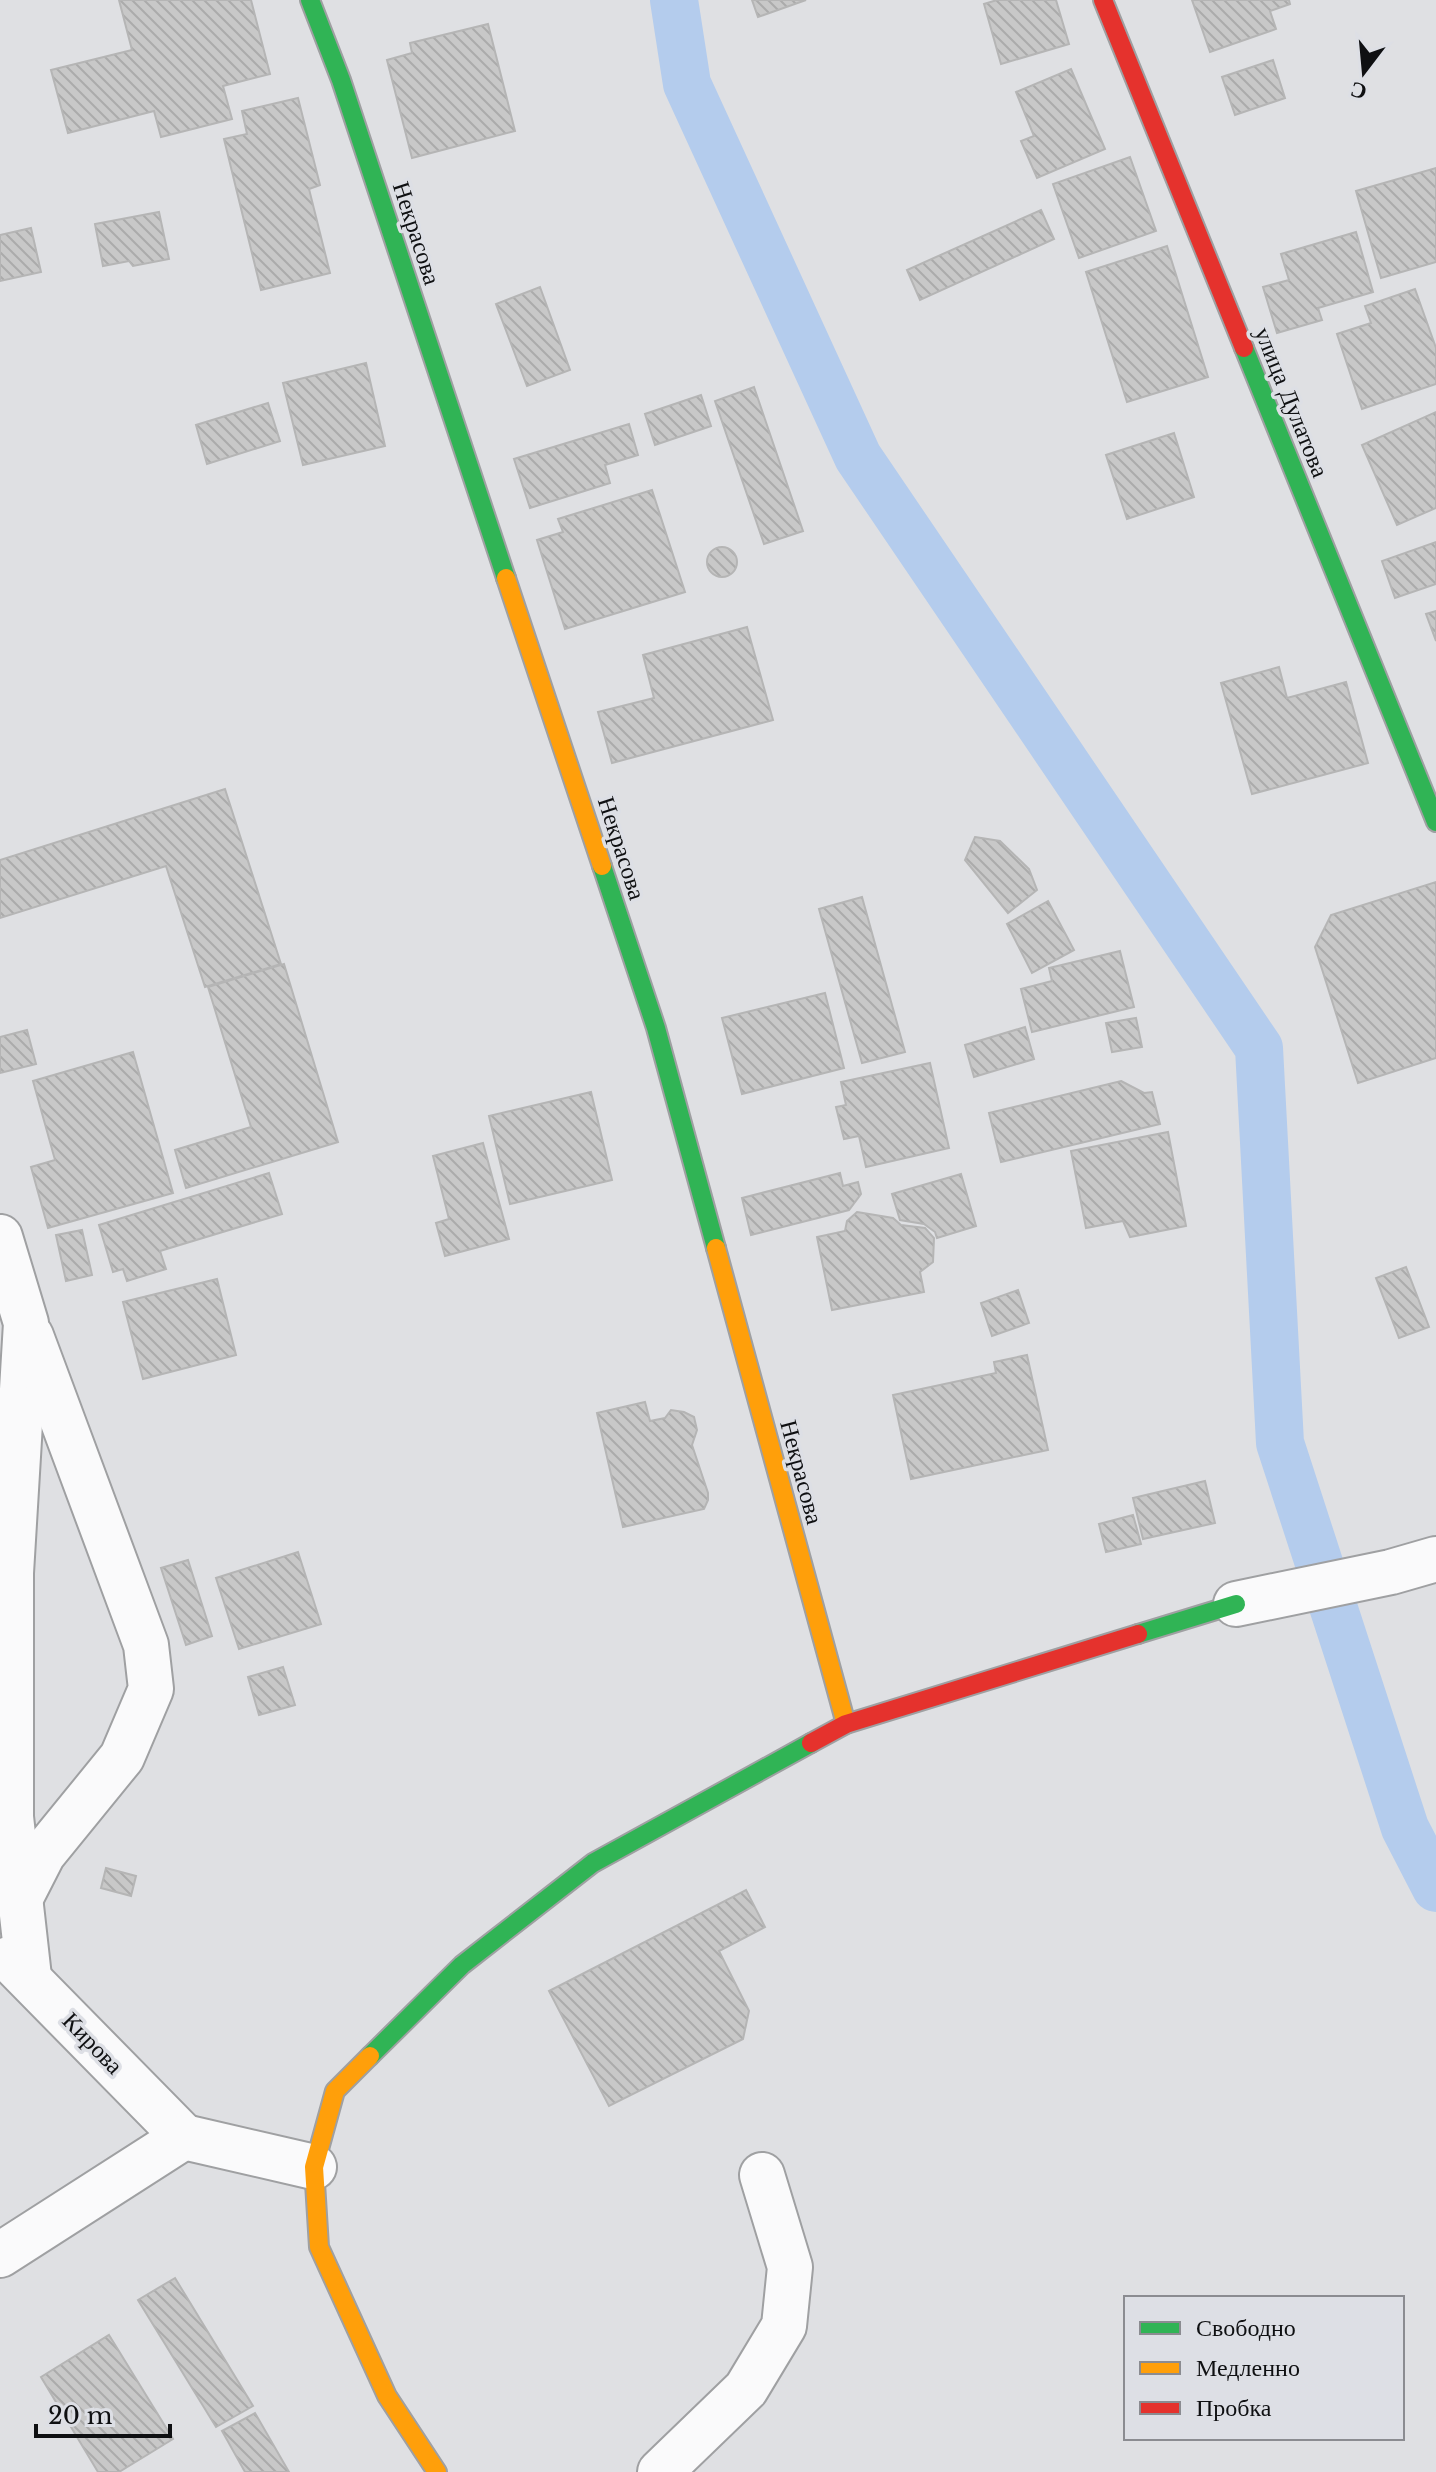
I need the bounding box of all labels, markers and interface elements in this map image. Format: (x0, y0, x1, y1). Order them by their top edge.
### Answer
north arrow (1324, 32, 1404, 112)
text: С (1347, 76, 1370, 106)
street label: Некрасова (387, 178, 447, 289)
street label: улица Дулатова (1249, 323, 1335, 482)
street label: Некрасова (592, 793, 652, 904)
street label: Некрасова (774, 1417, 830, 1528)
street label: Кирова (57, 2006, 130, 2080)
legend (1124, 2296, 1404, 2440)
text: Свободно (1196, 2313, 1296, 2342)
text: Медленно (1196, 2353, 1300, 2382)
scale bar (36, 2388, 170, 2438)
text: Пробка (1196, 2393, 1272, 2422)
text: 20 m (48, 2401, 113, 2430)

